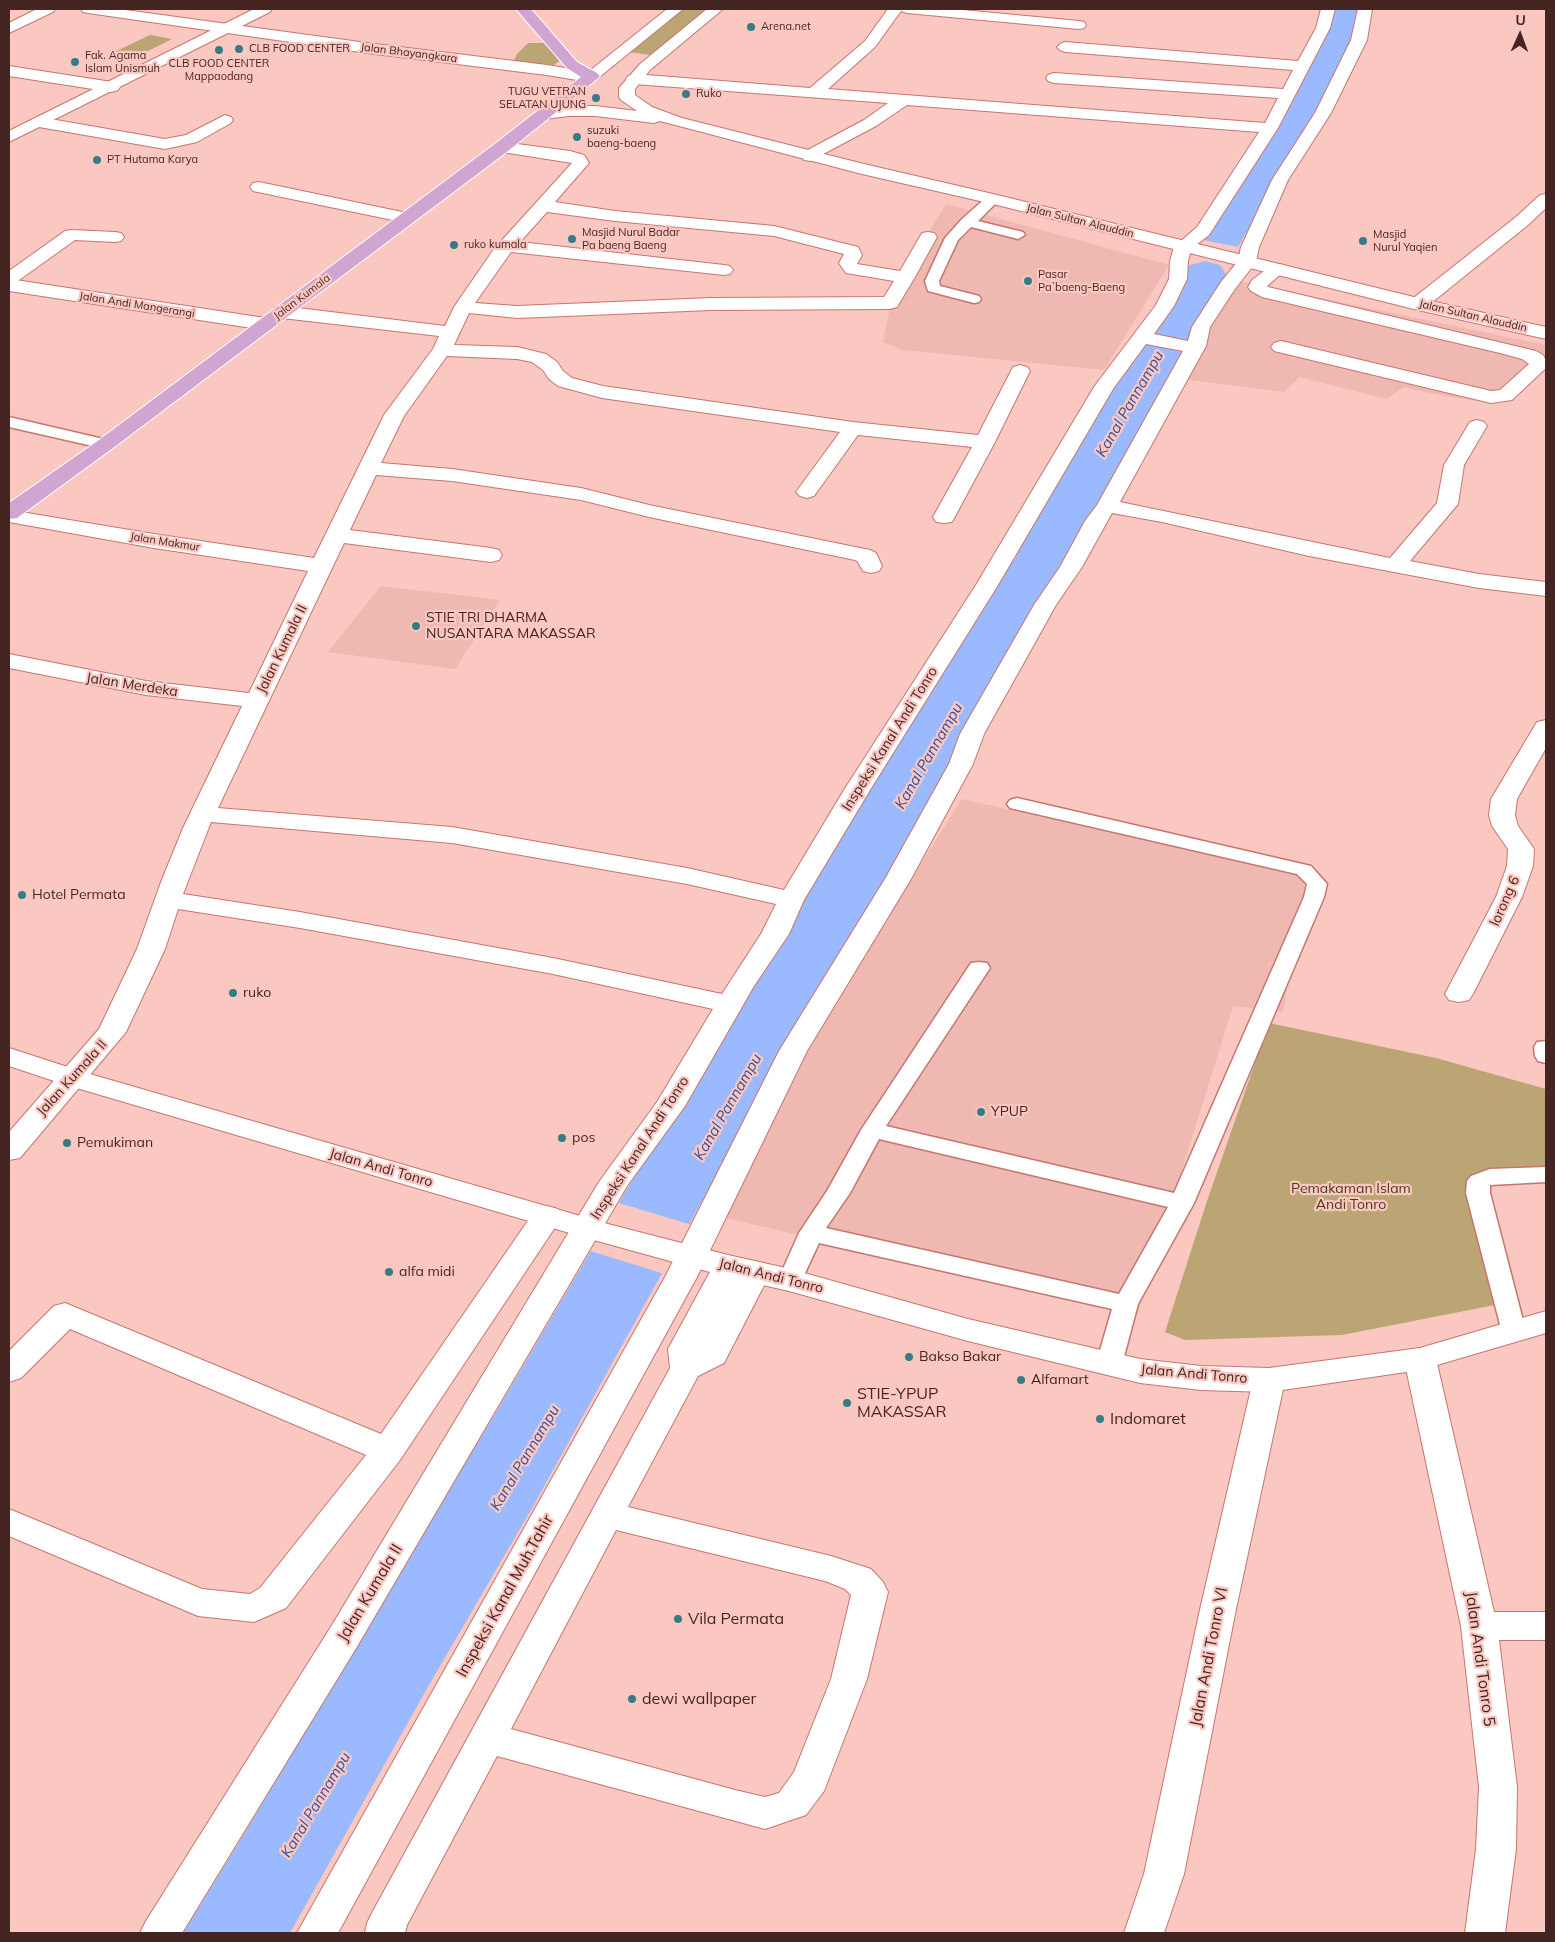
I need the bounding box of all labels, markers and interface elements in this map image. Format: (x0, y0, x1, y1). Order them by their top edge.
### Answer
north arrow (1495, 10, 1545, 60)
text: U (1515, 11, 1526, 29)
place label: Arena.net (761, 20, 811, 34)
marker: Arena.net (745, 21, 757, 33)
street label: Jalan Bhayangkara (360, 41, 458, 65)
place label: CLB FOOD CENTER (249, 42, 350, 56)
marker: CLB FOOD CENTER (233, 43, 245, 55)
marker: CLB FOOD CENTER Mappaodang (213, 44, 225, 56)
place label: Fak. Agama Islam Unismuh (85, 49, 160, 75)
marker: Fak. Agama Islam Unismuh (69, 56, 81, 68)
place label: CLB FOOD CENTER Mappaodang (169, 57, 269, 83)
place label: TUGU VETRAN SELATAN UJUNG (499, 85, 586, 111)
place label: Ruko (696, 87, 722, 101)
marker: Ruko (680, 88, 692, 100)
marker: TUGU VETRAN SELATAN UJUNG (590, 92, 602, 104)
place label: suzuki baeng-baeng (587, 124, 656, 150)
marker: suzuki baeng-baeng (571, 131, 583, 143)
place label: PT Hutama Karya (107, 153, 198, 167)
marker: PT Hutama Karya (91, 154, 103, 166)
street label: Jalan Sultan Alauddin (1025, 201, 1135, 241)
place label: Masjid Nurul Badar Pa baeng Baeng (582, 226, 680, 252)
place label: Masjid Nurul Yaqien (1373, 228, 1437, 254)
marker: Masjid Nurul Badar Pa baeng Baeng (566, 233, 578, 245)
marker: Masjid Nurul Yaqien (1357, 235, 1369, 247)
place label: ruko kumala (464, 238, 527, 252)
marker: ruko kumala (448, 239, 460, 251)
place label: Pasar Paʼbaeng-Baeng (1038, 268, 1125, 294)
street label: Jalan Kumala (271, 271, 333, 323)
marker: Pasar Paʼbaeng-Baeng (1022, 275, 1034, 287)
street label: Jalan Andi Mangerangi (78, 289, 196, 321)
street label: Jalan Sultan Alauddin (1418, 297, 1528, 335)
water label: Kanal Pannampu (1092, 348, 1168, 460)
street label: Jalan Makmur (129, 530, 201, 554)
street label: Jalan Kumala II (253, 602, 311, 696)
place label: STIE TRI DHARMA NUSANTARA MAKASSAR (426, 610, 596, 642)
marker: STIE TRI DHARMA NUSANTARA MAKASSAR (410, 620, 422, 632)
street label: Inspeksi Kanal Andi Tonro (839, 664, 941, 814)
street label: Jalan Merdeka (85, 669, 179, 701)
water label: Kanal Pannampu (891, 700, 967, 812)
street label: lorong 6 (1487, 873, 1523, 929)
place label: Hotel Permata (32, 887, 126, 903)
marker: Hotel Permata (16, 889, 28, 901)
place label: ruko (243, 985, 271, 1001)
marker: ruko (227, 987, 239, 999)
street label: Jalan Kumala II (33, 1036, 111, 1120)
water label: Kanal Pannampu (690, 1051, 766, 1163)
street label: Inspeksi Kanal Andi Tonro (587, 1073, 693, 1223)
place label: YPUP (991, 1104, 1028, 1120)
marker: YPUP (975, 1106, 987, 1118)
place label: pos (572, 1130, 595, 1146)
marker: pos (556, 1132, 568, 1144)
place label: Pemukiman (77, 1135, 153, 1151)
marker: Pemukiman (61, 1137, 73, 1149)
street label: Jalan Andi Tonro (327, 1145, 435, 1191)
park label: Pemakaman Islam Andi Tonro (1291, 1181, 1411, 1214)
street label: Jalan Andi Tonro (717, 1255, 825, 1297)
place label: alfa midi (399, 1264, 455, 1280)
marker: alfa midi (383, 1266, 395, 1278)
place label: Bakso Bakar (919, 1349, 1001, 1365)
marker: Bakso Bakar (903, 1351, 915, 1363)
street label: Jalan Andi Tonro (1140, 1361, 1248, 1387)
place label: Alfamart (1031, 1372, 1089, 1388)
marker: Alfamart (1015, 1374, 1027, 1386)
place label: STIE-YPUP MAKASSAR (857, 1384, 947, 1422)
marker: STIE-YPUP MAKASSAR (841, 1397, 853, 1409)
water label: Kanal Pannampu (486, 1402, 564, 1514)
place label: Indomaret (1110, 1409, 1186, 1429)
marker: Indomaret (1094, 1413, 1106, 1425)
street label: Inspeksi Kanal Muh.Tahir (452, 1512, 558, 1680)
street label: Jalan Kumala II (333, 1541, 407, 1645)
street label: Jalan Andi Tonro VI (1186, 1586, 1232, 1728)
street label: Jalan Andi Tonro 5 (1461, 1590, 1499, 1728)
place label: Vila Permata (688, 1609, 784, 1629)
marker: Vila Permata (672, 1613, 684, 1625)
place label: dewi wallpaper (642, 1689, 756, 1709)
marker: dewi wallpaper (626, 1693, 638, 1705)
water label: Kanal Pannampu (277, 1749, 355, 1861)

